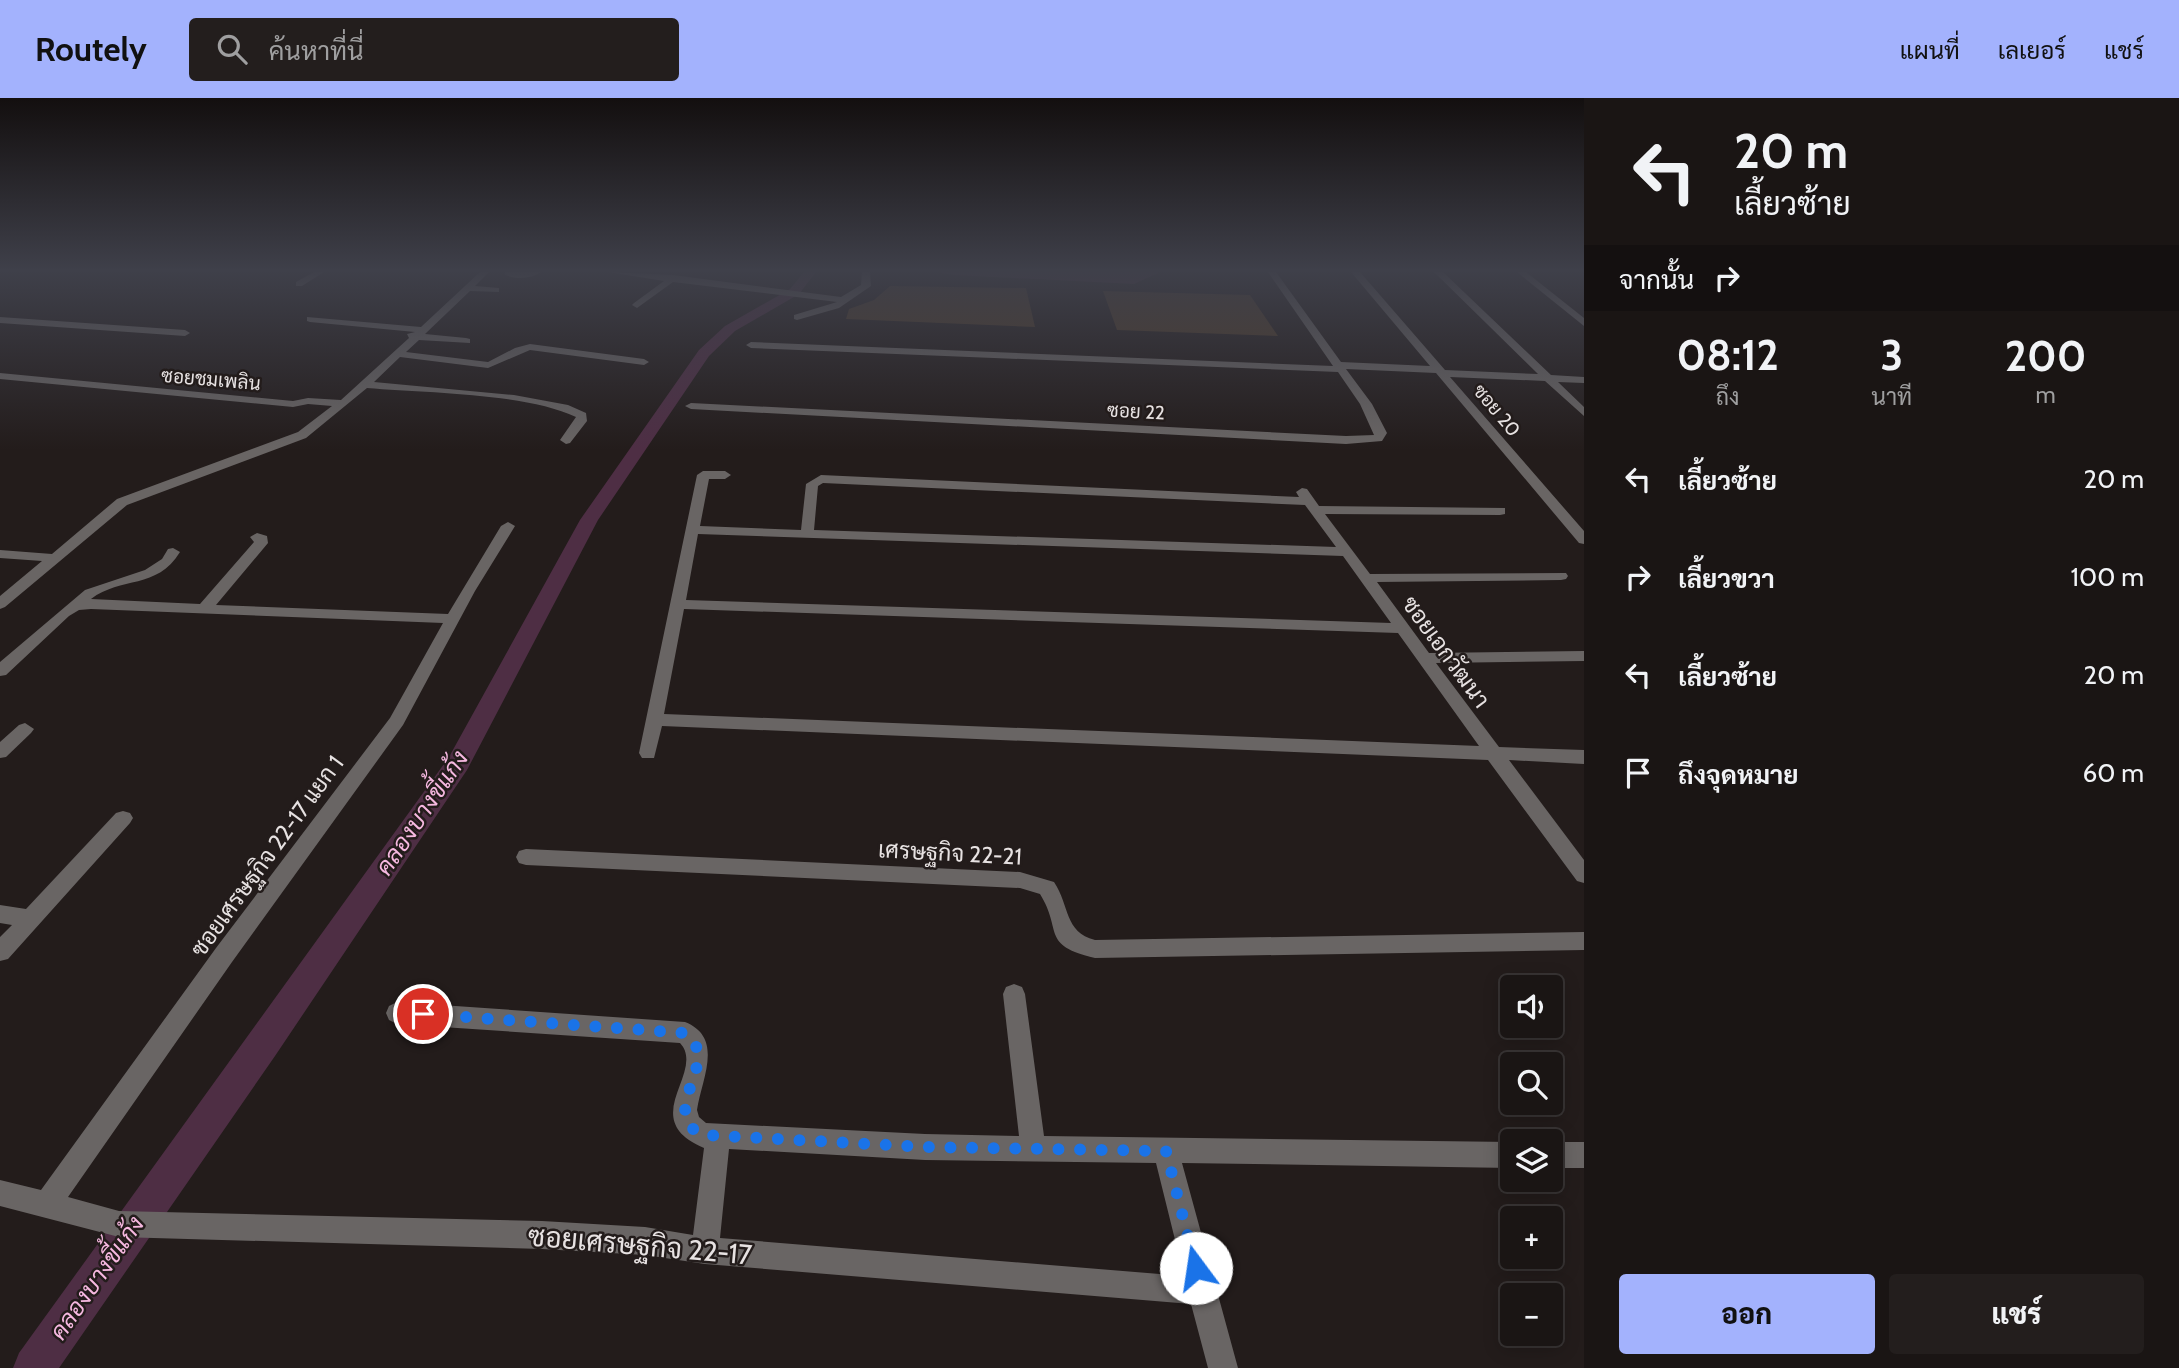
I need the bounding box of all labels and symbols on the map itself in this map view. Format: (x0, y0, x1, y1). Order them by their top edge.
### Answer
street label: ซอยชมเพลิน (160, 364, 262, 395)
street label: ซอย 20 (1468, 379, 1525, 441)
street label: ซอย 22 (1106, 398, 1165, 424)
street label: ซอยเอกวัฒนา (1396, 591, 1496, 713)
water label: คลองบางขี้แก้ง (363, 741, 474, 881)
street label: ซอยเศรษฐกิจ 22-17 แยก 1 (185, 750, 351, 963)
street label: เศรษฐกิจ 22-21 (877, 835, 1023, 873)
pin (393, 984, 453, 1044)
water label: คลองบางขี้แก้ง (38, 1206, 150, 1345)
street label: ซอยเศรษฐกิจ 22-17 (527, 1218, 753, 1274)
position arrow (1159, 1231, 1233, 1305)

